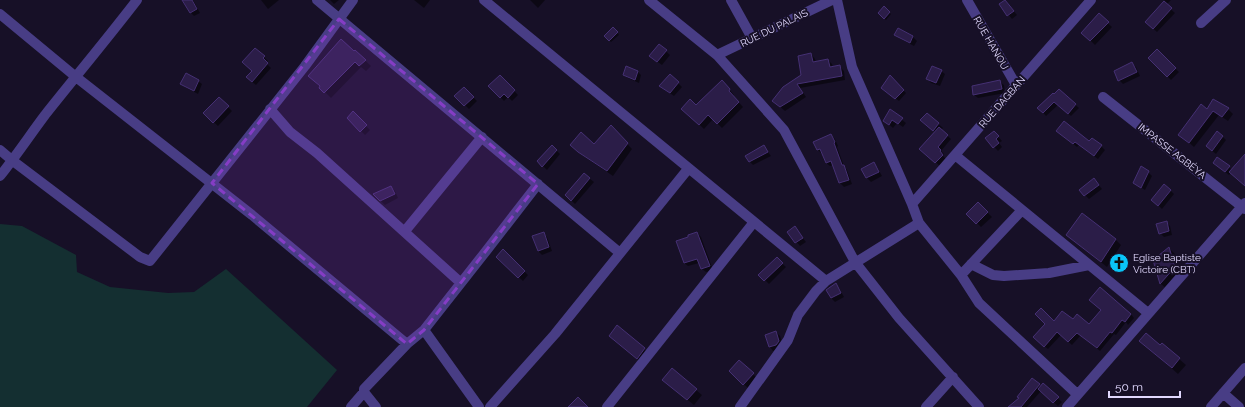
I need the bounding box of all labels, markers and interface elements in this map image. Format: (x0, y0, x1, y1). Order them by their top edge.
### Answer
street label: RUE DU PALAIS (739, 7, 809, 49)
street label: RUE HANOU (971, 14, 1011, 72)
street label: RUE DAGBAN (977, 74, 1027, 130)
street label: IMPASSE AGBÉYA (1136, 121, 1208, 181)
church icon: Eglise Baptiste Victoire (CBT) (1108, 252, 1130, 274)
place label: Eglise Baptiste Victoire (CBT) (1133, 252, 1201, 275)
scale bar (1109, 373, 1180, 399)
text: 50 m (1115, 380, 1143, 394)

